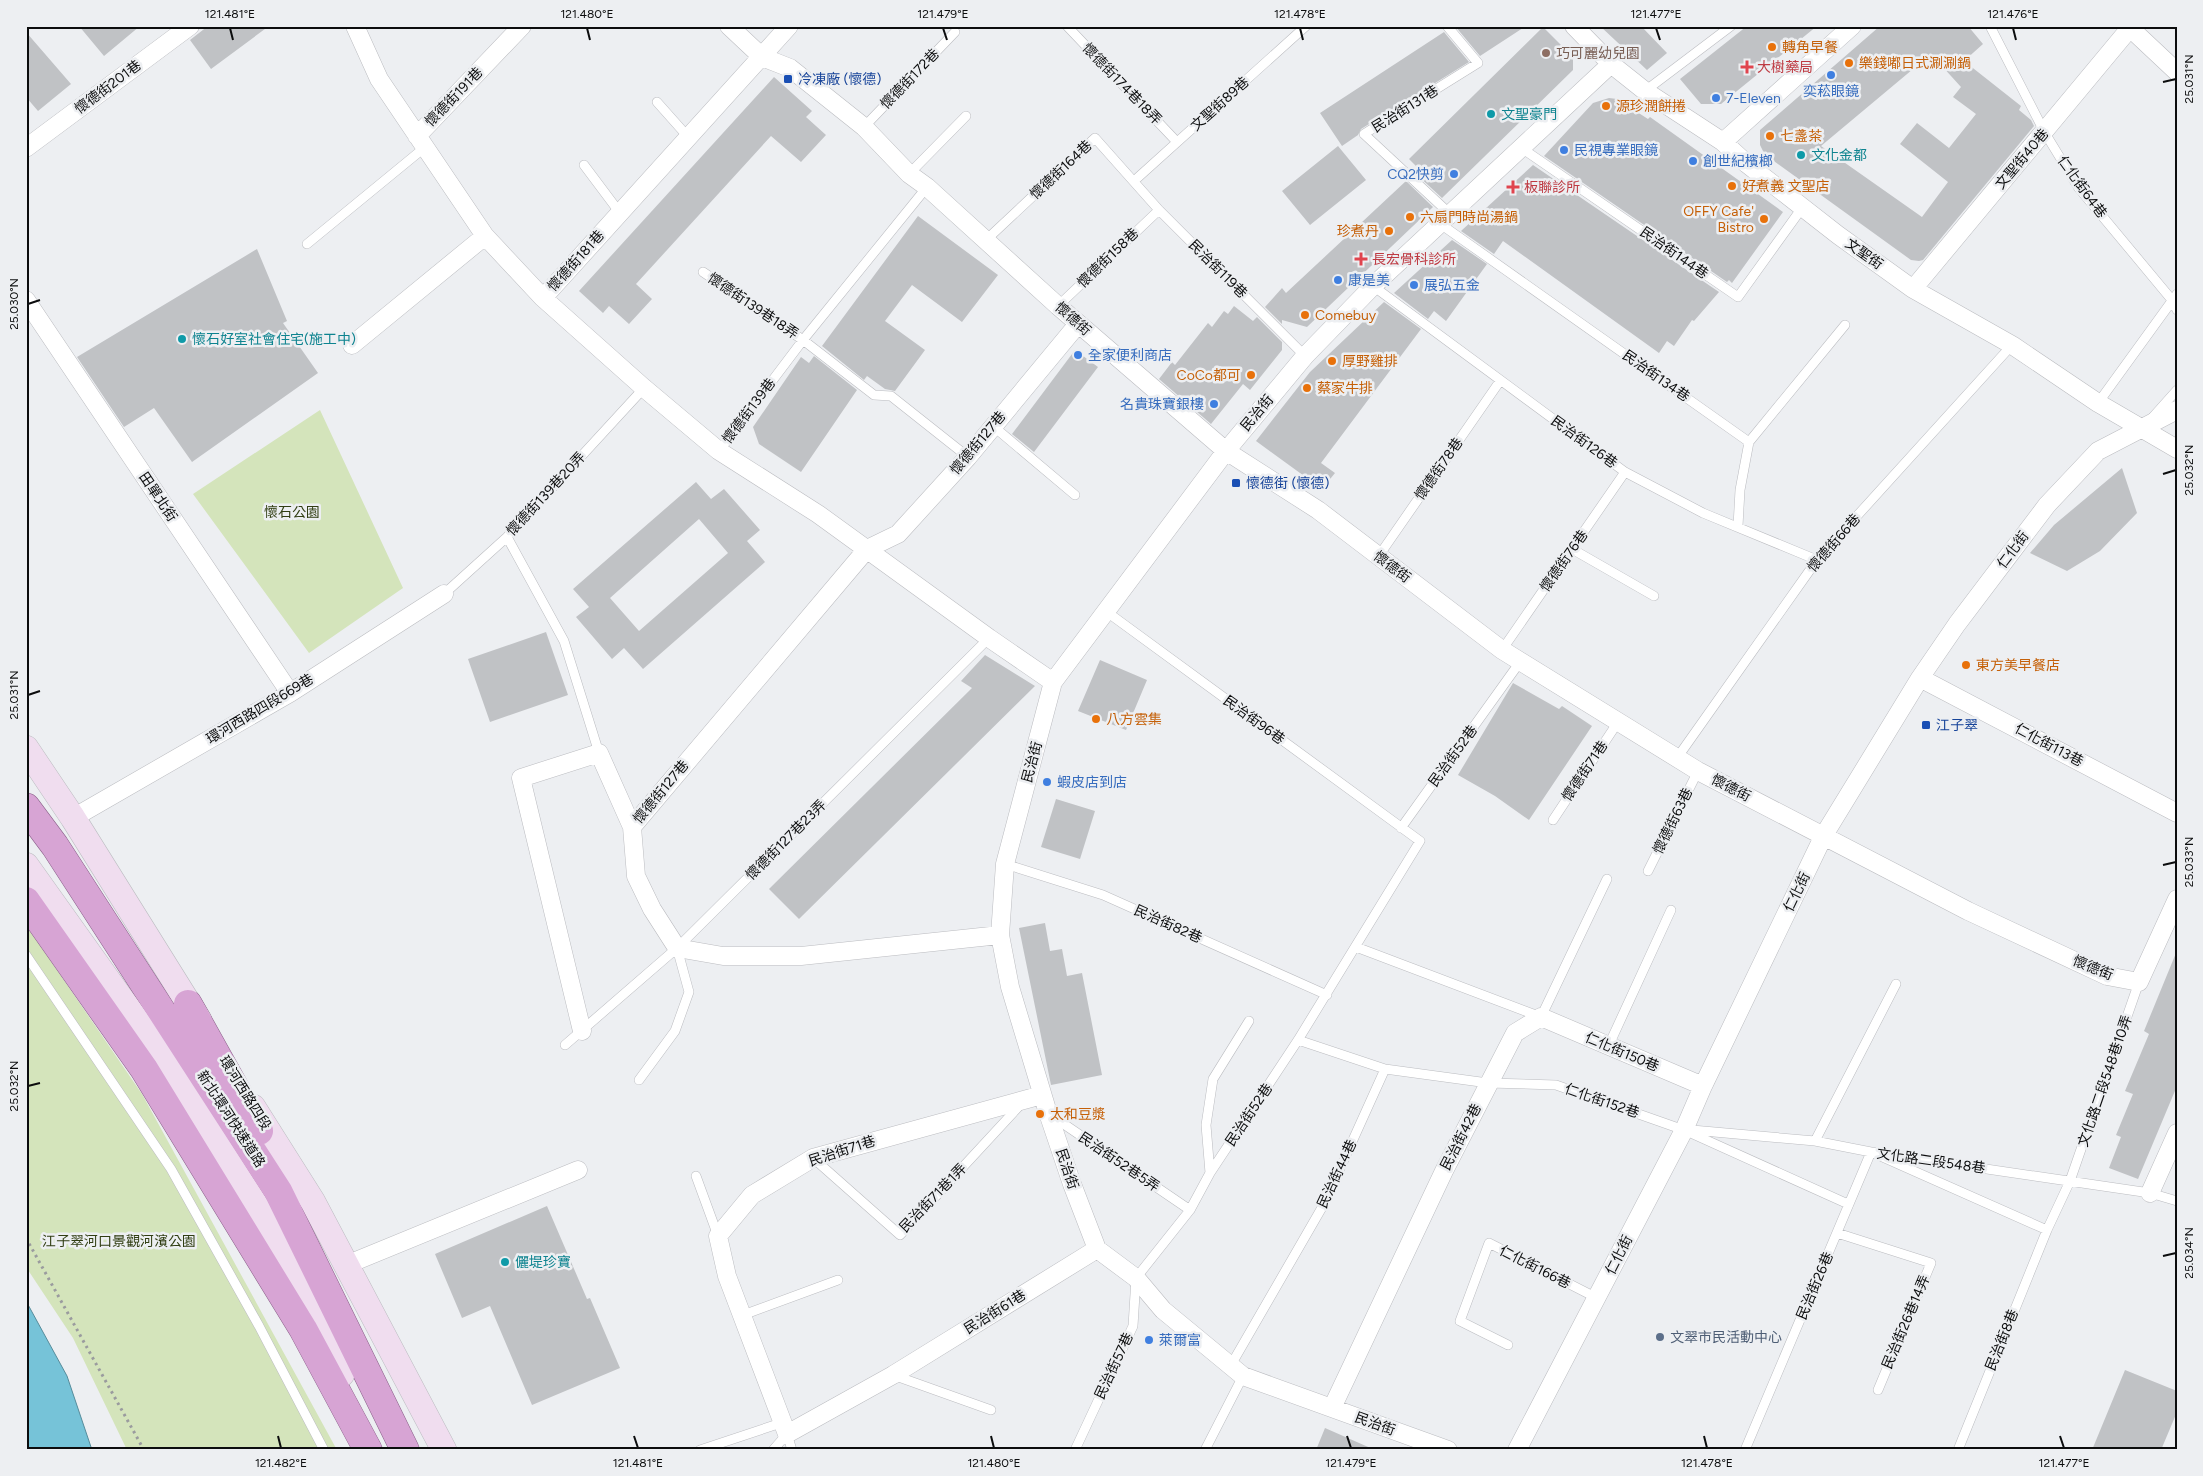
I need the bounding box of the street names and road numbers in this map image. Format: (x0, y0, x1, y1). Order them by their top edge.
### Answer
street label: 懷德街174巷18弄 (1079, 40, 1165, 128)
street label: 懷德街172巷 (877, 45, 943, 113)
street label: 懷德街201巷 (72, 57, 144, 117)
street label: 懷德街191巷 (422, 64, 486, 130)
street label: 文聖街89巷 (1187, 73, 1253, 135)
street label: 民治街131巷 (1369, 82, 1441, 136)
street label: 文聖街40巷 (1992, 125, 2052, 193)
street label: 懷德街164巷 (1027, 137, 1095, 203)
street label: 仁化街64巷 (2054, 153, 2110, 221)
street label: 民治街144巷 (1637, 223, 1711, 283)
street label: 懷德街158巷 (1074, 225, 1142, 291)
street label: 懷德街181巷 (544, 227, 608, 295)
street label: 文聖街 (1842, 235, 1886, 273)
street label: 民治街119巷 (1185, 236, 1251, 302)
street label: 懷德街139巷18弄 (704, 269, 802, 343)
street label: 懷德街 (1052, 299, 1094, 339)
street label: 民治街134巷 (1619, 347, 1693, 405)
street label: 懷德街139巷 (719, 375, 779, 447)
street label: 民治街 (1237, 391, 1277, 435)
street label: 懷德街127巷 (947, 408, 1009, 478)
street label: 民治街126巷 (1548, 412, 1620, 472)
street label: 懷德街78巷 (1411, 435, 1467, 503)
street label: 懷德街139巷20弄 (503, 449, 589, 539)
street label: 田單北街 (135, 469, 181, 525)
street label: 懷德街66巷 (1804, 510, 1864, 576)
street label: 懷德街76巷 (1537, 527, 1591, 595)
street label: 仁化街 (1994, 528, 2032, 572)
street label: 懷德街 (1370, 548, 1414, 586)
street label: 環河西路四段669巷 (203, 670, 317, 748)
street label: 民治街96巷 (1220, 692, 1288, 748)
street label: 仁化街113巷 (2012, 720, 2086, 770)
street label: 民治街52巷 (1425, 722, 1481, 790)
street label: 懷德街71巷 (1559, 738, 1611, 804)
street label: 民治街 (1018, 740, 1046, 784)
street label: 懷德街127巷 (630, 757, 692, 827)
street label: 懷德街 (1708, 771, 1754, 805)
street label: 懷德街63巷 (1650, 785, 1696, 857)
street label: 懷德街127巷23弄 (742, 796, 830, 884)
street label: 仁化街 (1780, 869, 1814, 915)
street label: 民治街82巷 (1131, 902, 1205, 946)
street label: 懷德街 (2070, 952, 2116, 984)
street label: 文化路二段548巷10弄 (2074, 1013, 2136, 1149)
street label: 仁化街150巷 (1582, 1029, 1662, 1075)
street label: 環河西路四段 (216, 1053, 274, 1133)
street label: 新北環河快速道路 (193, 1067, 269, 1171)
street label: 民治街52巷 (1222, 1080, 1276, 1150)
street label: 仁化街152巷 (1563, 1080, 1641, 1122)
street label: 民治街42巷 (1437, 1101, 1485, 1173)
street label: 民治街52巷5弄 (1075, 1129, 1163, 1195)
street label: 民治街71巷 (806, 1132, 878, 1170)
street label: 民治街44巷 (1314, 1137, 1360, 1211)
street label: 文化路二段548巷 (1876, 1145, 1986, 1177)
street label: 民治街 (1052, 1146, 1082, 1192)
street label: 民治街71巷1弄 (896, 1160, 970, 1236)
street label: 仁化街 (1602, 1232, 1636, 1278)
street label: 仁化街166巷 (1497, 1242, 1573, 1292)
street label: 民治街26巷 (1793, 1250, 1837, 1322)
street label: 民治街26巷14弄 (1879, 1273, 1933, 1371)
street label: 民治街61巷 (961, 1286, 1029, 1338)
street label: 民治街8巷 (1982, 1307, 2022, 1373)
street label: 民治街57巷 (1091, 1330, 1137, 1402)
street label: 民治街 (1352, 1409, 1398, 1439)

